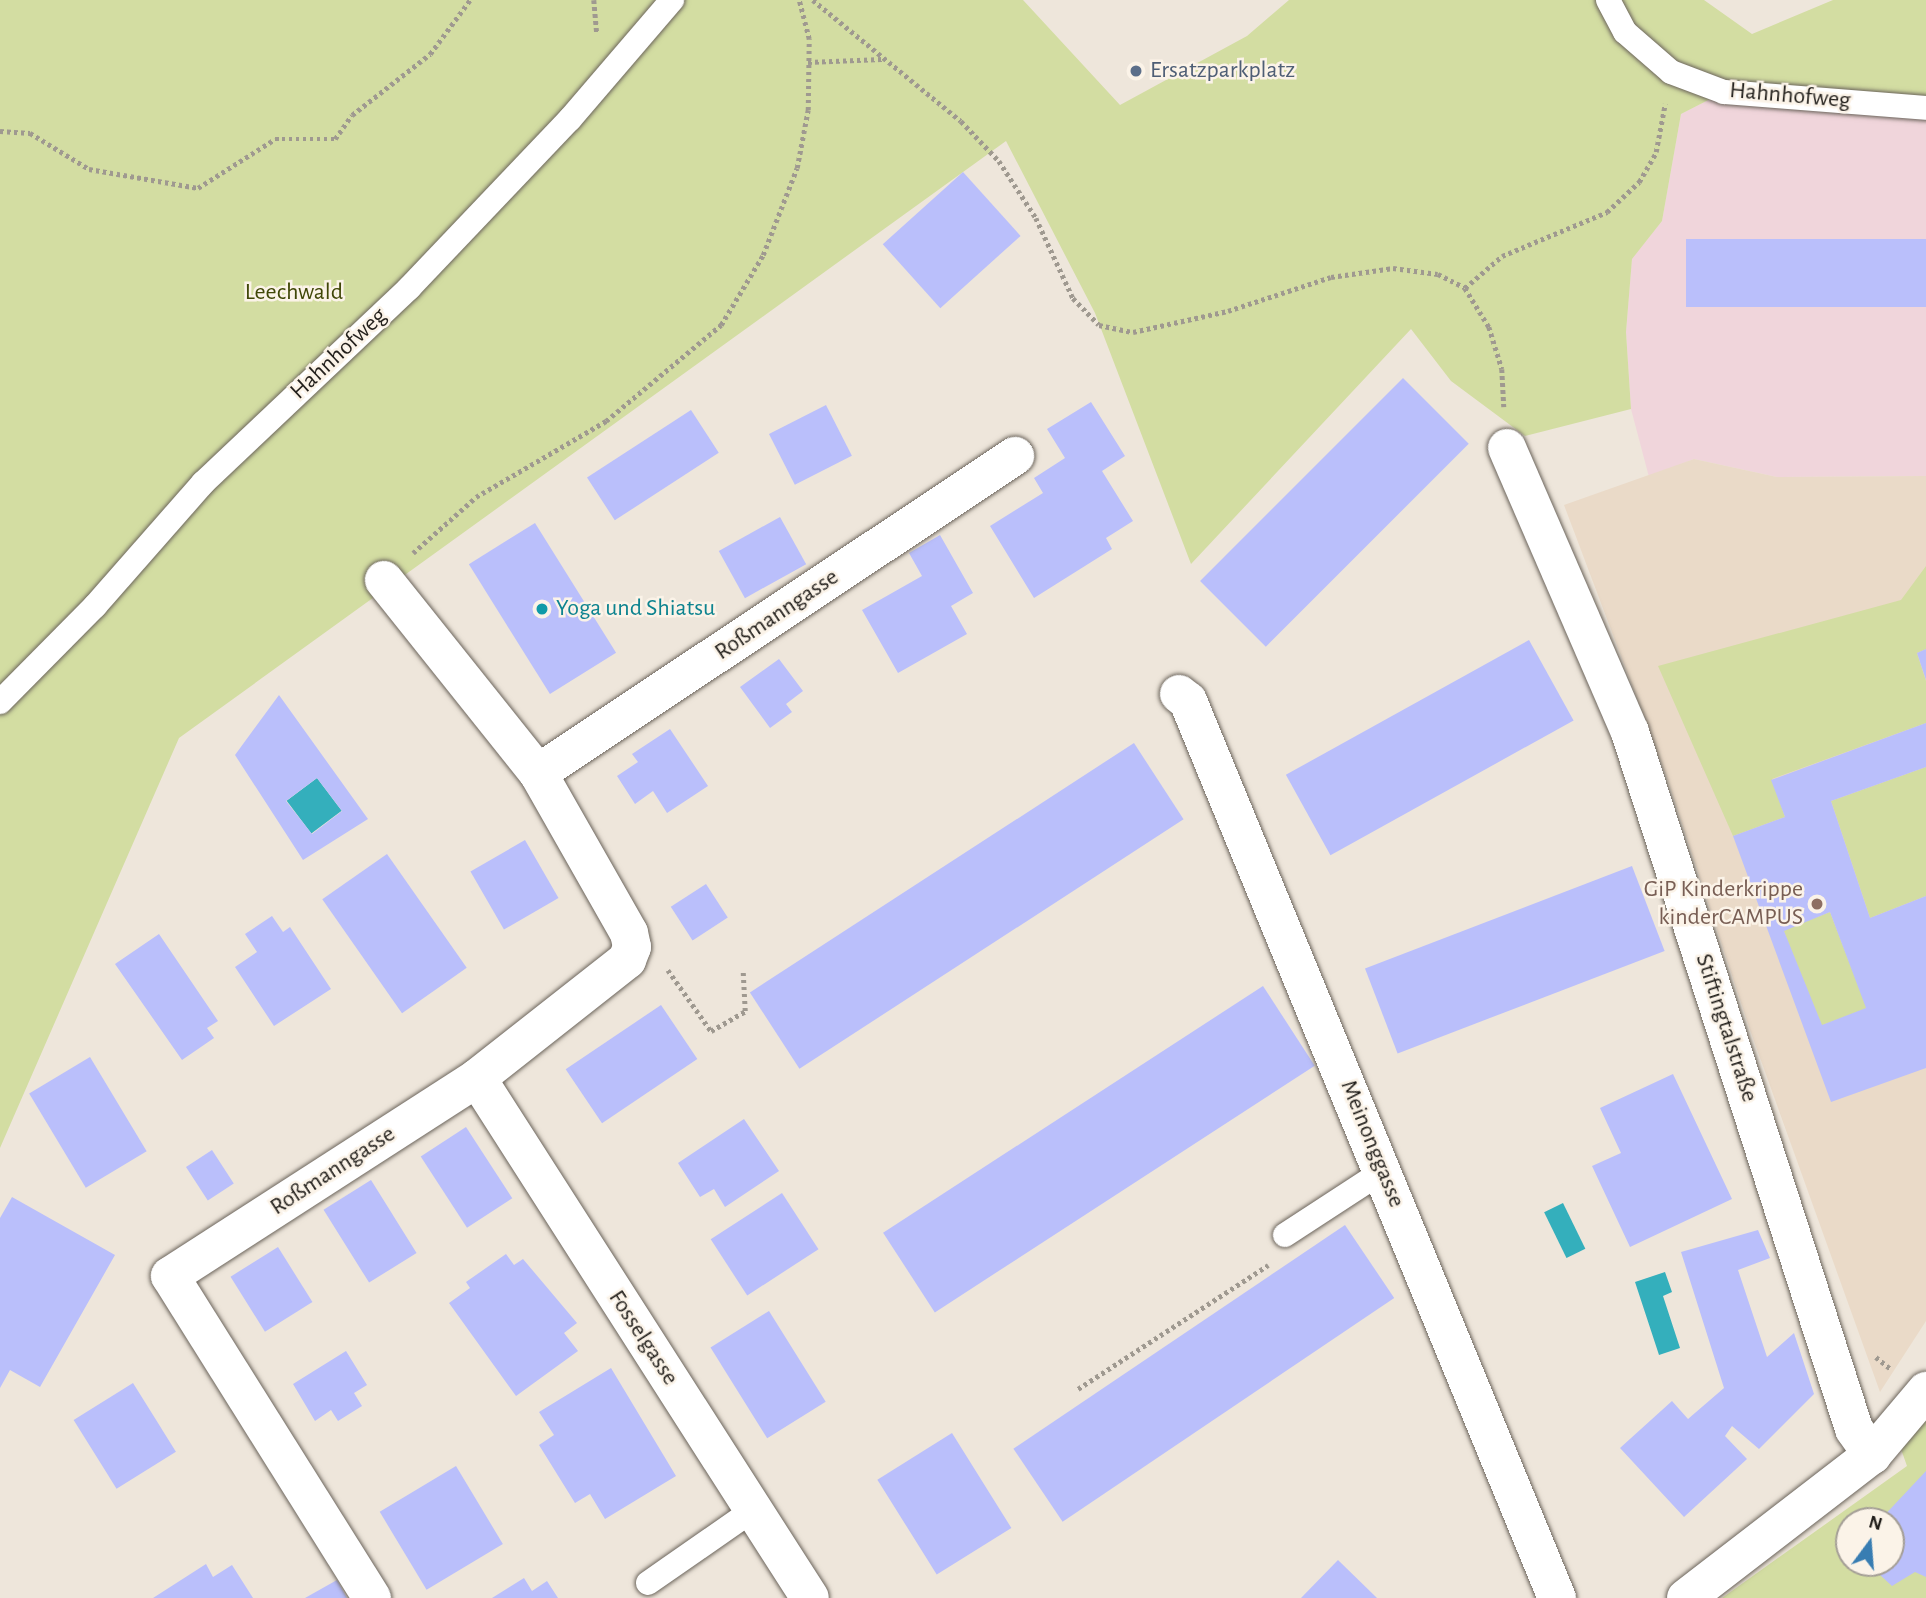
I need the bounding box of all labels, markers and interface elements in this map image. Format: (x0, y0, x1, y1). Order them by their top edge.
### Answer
place label: Ersatzparkplatz (1150, 57, 1295, 85)
marker: Ersatzparkplatz (1128, 63, 1144, 79)
street label: Hahnhofweg (1728, 76, 1852, 116)
park label: Leechwald (245, 279, 343, 307)
street label: Hahnhofweg (285, 302, 393, 406)
street label: Roßmanngasse (710, 563, 844, 667)
place label: Yoga und Shiatsu (556, 595, 715, 623)
marker: Yoga und Shiatsu (534, 601, 550, 617)
place label: GiP Kinderkrippe kinderCAMPUS (1644, 876, 1803, 932)
marker: GiP Kinderkrippe kinderCAMPUS (1809, 896, 1825, 912)
street label: Stiftingtalstraße (1689, 950, 1763, 1106)
street label: Meinonggasse (1333, 1076, 1411, 1212)
street label: Roßmanngasse (265, 1120, 401, 1222)
street label: Fosselgasse (602, 1285, 684, 1391)
north arrow (1835, 1507, 1905, 1577)
text: N (1866, 1512, 1884, 1534)

